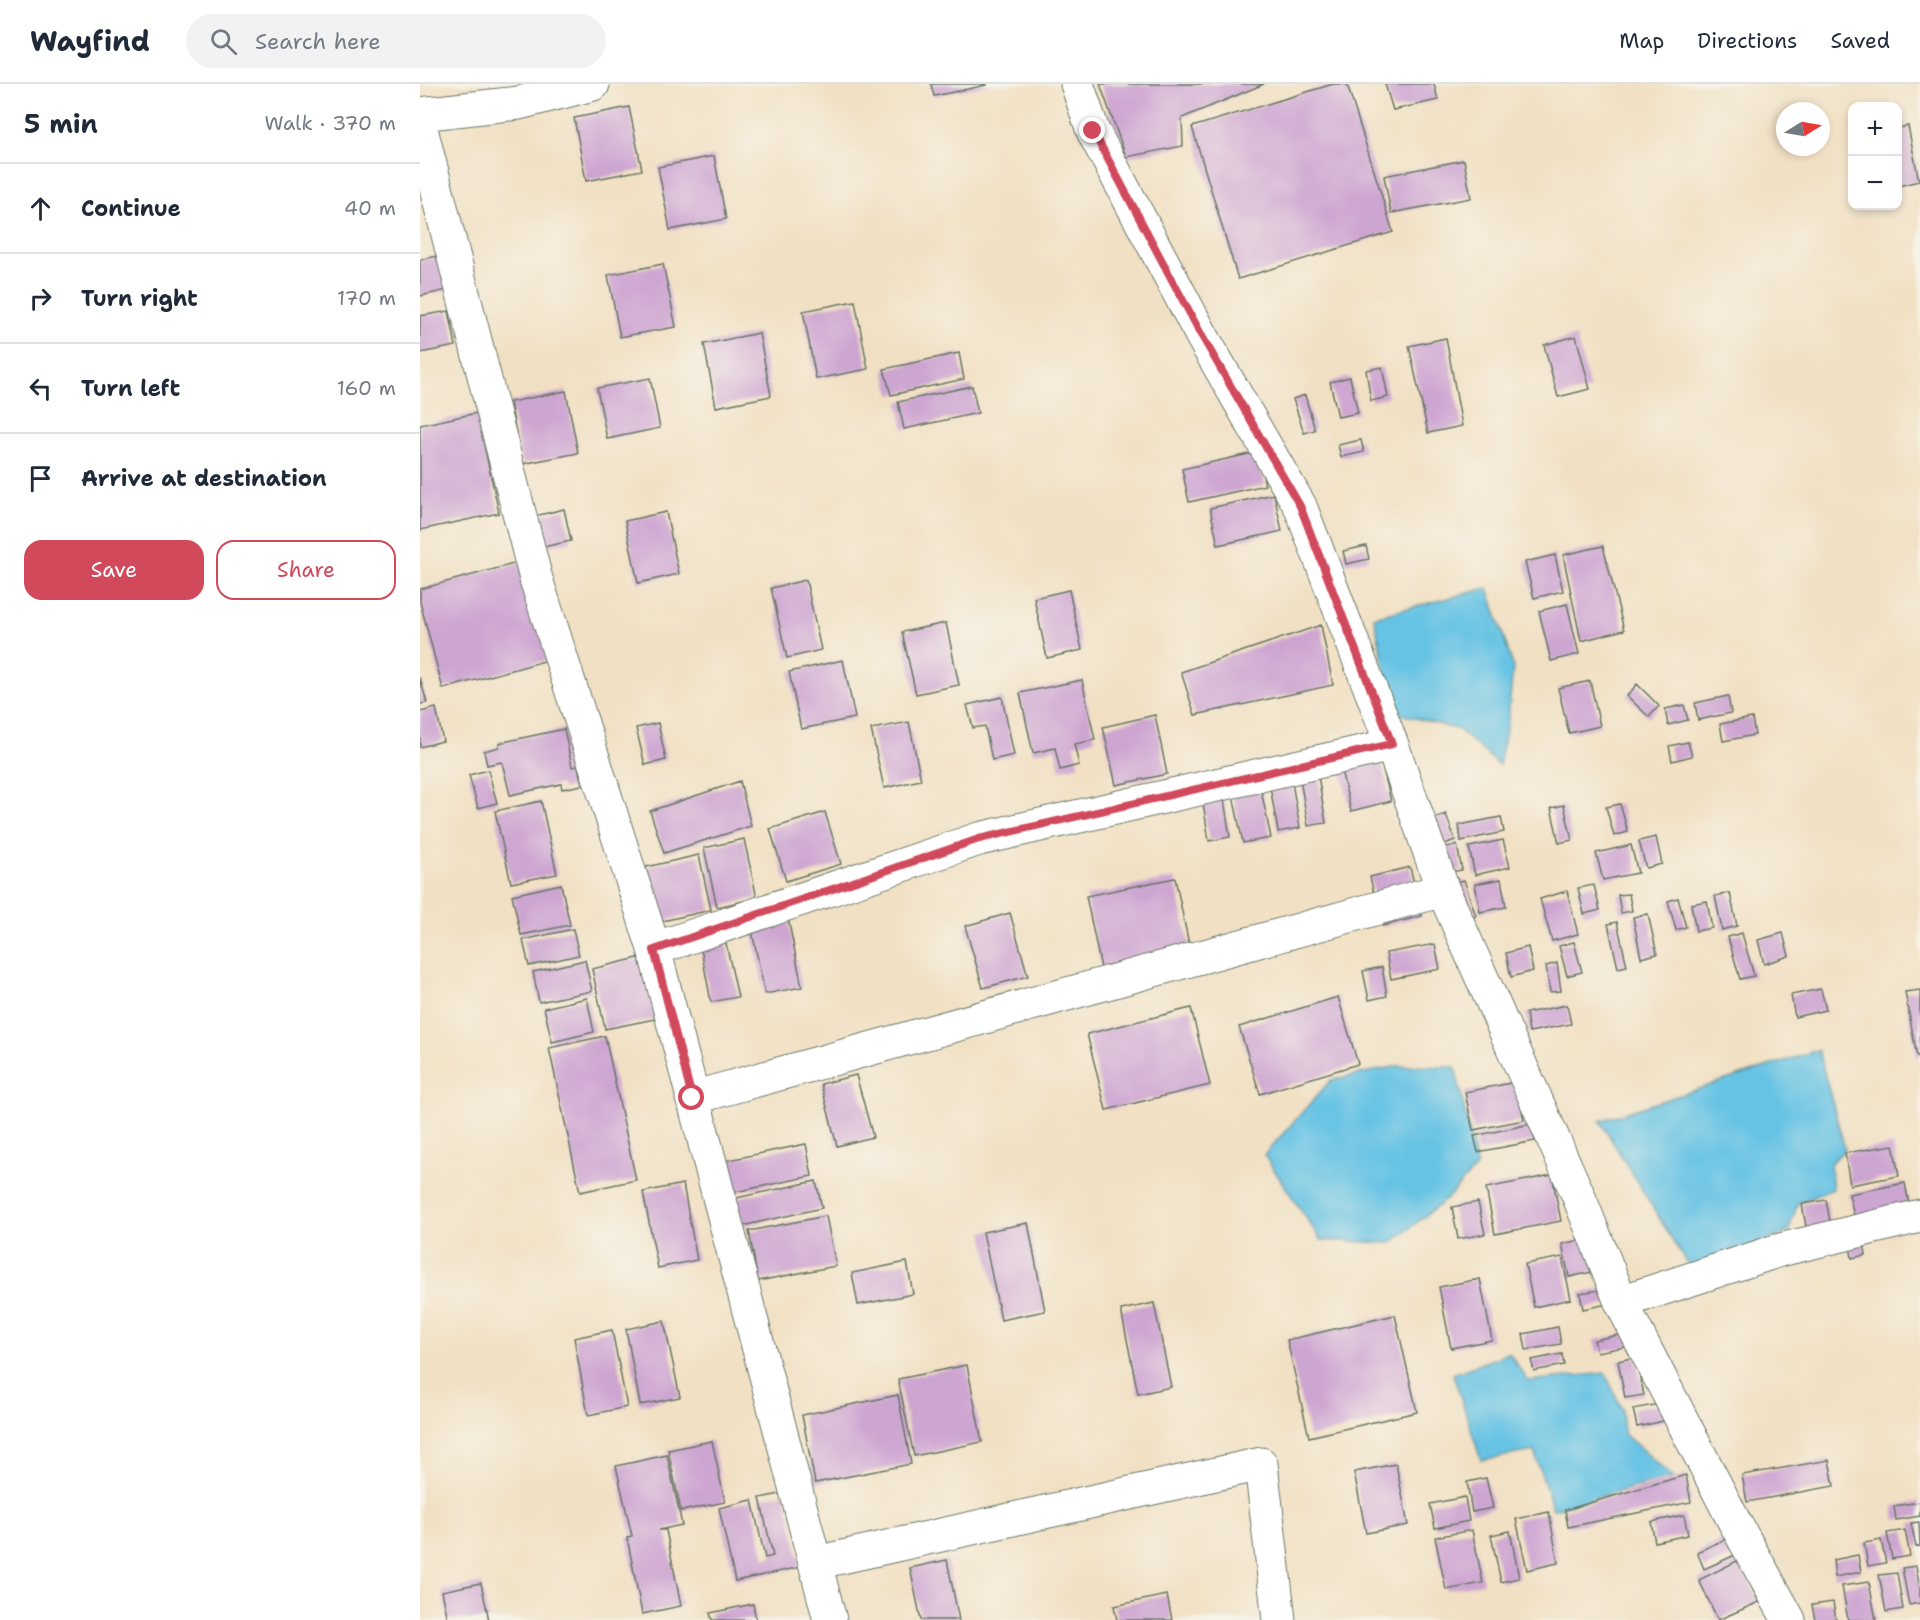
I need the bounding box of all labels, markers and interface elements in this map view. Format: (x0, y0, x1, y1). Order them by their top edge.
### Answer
search box (186, 14, 606, 68)
text: Wayfind (30, 22, 150, 60)
icon: search (207, 25, 240, 58)
text: Search here (255, 27, 381, 56)
text: Map (1619, 27, 1664, 55)
text: Directions (1697, 27, 1797, 55)
text: Saved (1830, 27, 1890, 55)
north arrow (1776, 102, 1830, 156)
map controls (1848, 102, 1902, 210)
button: + (1848, 102, 1902, 156)
text: 5 min (24, 106, 98, 141)
text: Walk · 370 m (265, 110, 396, 136)
route end (1079, 117, 1105, 143)
button: − (1848, 156, 1902, 210)
icon: ahead (24, 192, 57, 225)
text: Continue (81, 194, 181, 223)
text: 40 m (344, 195, 396, 221)
icon: right (24, 282, 57, 315)
text: Turn right (81, 284, 198, 313)
text: 170 m (337, 285, 396, 311)
icon: left (24, 372, 57, 405)
text: Turn left (81, 374, 180, 403)
text: 160 m (337, 375, 396, 401)
icon: arrive (24, 462, 57, 495)
text: Arrive at destination (81, 464, 327, 493)
button: Save (24, 540, 204, 600)
button: Share (216, 540, 396, 600)
route start (678, 1084, 704, 1110)

